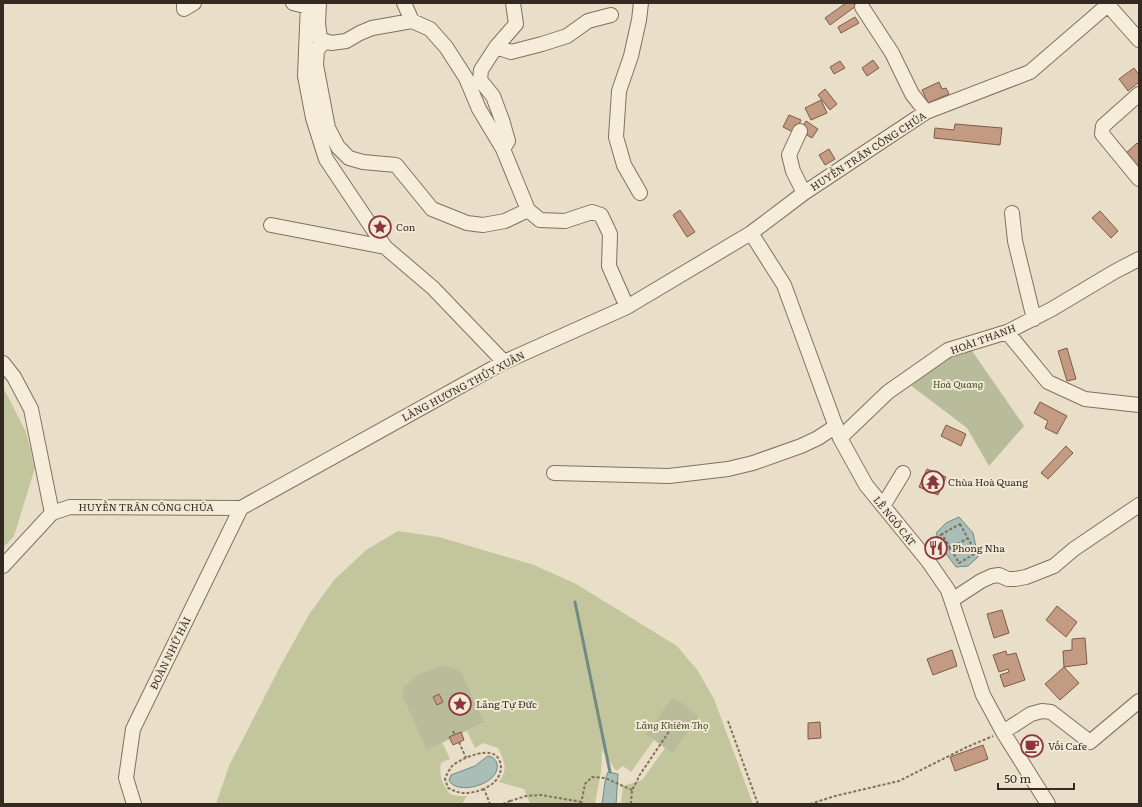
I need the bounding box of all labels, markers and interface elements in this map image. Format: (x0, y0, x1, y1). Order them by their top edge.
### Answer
street label: HUYỀN TRÂN CÔNG CHÚA (807, 107, 929, 194)
place icon: Con (367, 214, 393, 240)
place label: Con (396, 219, 416, 234)
street label: HOÀI THANH (948, 320, 1018, 357)
street label: LÀNG HƯƠNG THỦY XUÂN (399, 347, 527, 424)
park label: Hoà Quang (933, 376, 983, 391)
temple icon: Chùa Hoà Quang (920, 469, 946, 495)
place label: Chùa Hoà Quang (948, 474, 1028, 489)
street label: LÊ NGÔ CÁT (870, 492, 920, 549)
street label: HUYỀN TRÂN CÔNG CHÚA (78, 499, 214, 514)
restaurant icon: Phong Nha (923, 535, 949, 561)
place label: Phong Nha (952, 540, 1005, 555)
street label: ĐOÀN NHỮ HÀI (145, 614, 194, 692)
place icon: Lăng Tự Đức (447, 691, 473, 717)
place label: Lăng Tự Đức (476, 696, 537, 711)
park label: Lăng Khiêm Thọ (636, 717, 708, 732)
cafe icon: Vối Cafe (1019, 733, 1045, 759)
place label: Vối Cafe (1048, 738, 1087, 753)
scale bar (998, 765, 1074, 791)
text: 50 m (1004, 769, 1031, 787)

